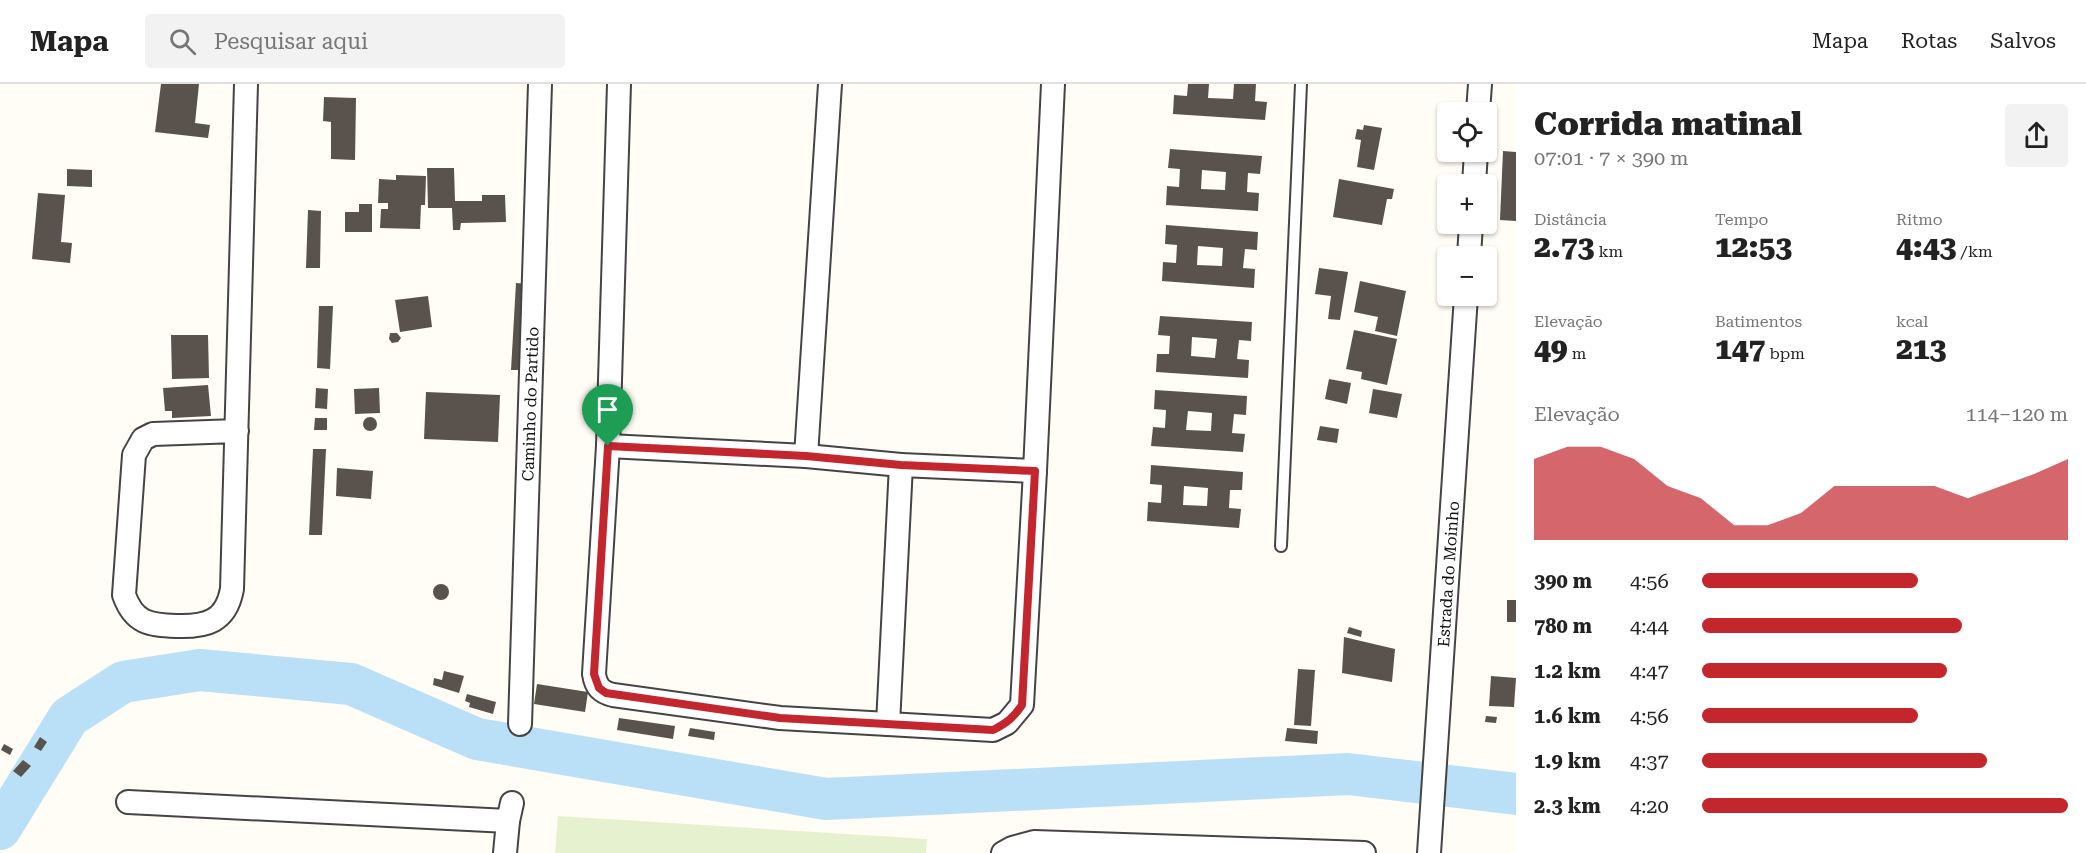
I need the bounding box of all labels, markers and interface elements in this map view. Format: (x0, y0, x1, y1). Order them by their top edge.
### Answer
search box (145, 14, 565, 68)
text: Mapa (30, 25, 109, 58)
icon: search (166, 25, 199, 58)
text: Pesquisar aqui (214, 29, 368, 54)
text: Mapa (1812, 29, 1868, 53)
text: Rotas (1901, 29, 1957, 53)
text: Salvos (1990, 29, 2056, 53)
map controls (1437, 102, 1497, 306)
button: locate (1437, 102, 1497, 162)
text: Corrida matinal (1534, 104, 1802, 143)
button: share (2005, 104, 2068, 167)
text: 07:01 · 7 × 390 m (1534, 146, 1689, 170)
button: + (1437, 174, 1497, 234)
text: Distância (1534, 210, 1607, 229)
text: Tempo (1715, 210, 1768, 229)
text: Ritmo (1896, 210, 1943, 229)
text: 2.73 (1534, 229, 1594, 264)
text: 12:53 (1715, 229, 1792, 264)
text: 4:43 (1896, 229, 1956, 264)
text: km (1594, 242, 1623, 261)
text: /km (1956, 242, 1993, 261)
button: − (1437, 246, 1497, 306)
text: Elevação (1534, 312, 1603, 331)
text: Batimentos (1715, 312, 1802, 331)
text: kcal (1896, 312, 1928, 331)
street label: Caminho do Partido (518, 326, 543, 482)
text: 49 (1534, 331, 1568, 366)
text: 147 (1715, 331, 1765, 366)
text: 213 (1896, 331, 1946, 366)
text: m (1568, 344, 1586, 363)
text: bpm (1765, 344, 1805, 363)
pin (582, 384, 633, 446)
icon: arrive (591, 393, 624, 426)
text: Elevação (1534, 402, 1620, 426)
text: 114–120 m (1965, 402, 2068, 426)
street label: Estrada do Moinho (1434, 500, 1463, 648)
text: 390 m (1534, 569, 1592, 593)
text: 4:56 (1630, 569, 1669, 593)
text: 780 m (1534, 614, 1592, 638)
text: 4:44 (1630, 614, 1669, 638)
text: 1.2 km (1534, 659, 1601, 683)
text: 4:47 (1630, 659, 1669, 683)
text: 1.6 km (1534, 704, 1601, 728)
text: 4:56 (1630, 704, 1669, 728)
text: 1.9 km (1534, 749, 1601, 773)
text: 4:37 (1630, 749, 1669, 773)
text: 2.3 km (1534, 794, 1601, 818)
text: 4:20 (1630, 794, 1669, 818)

